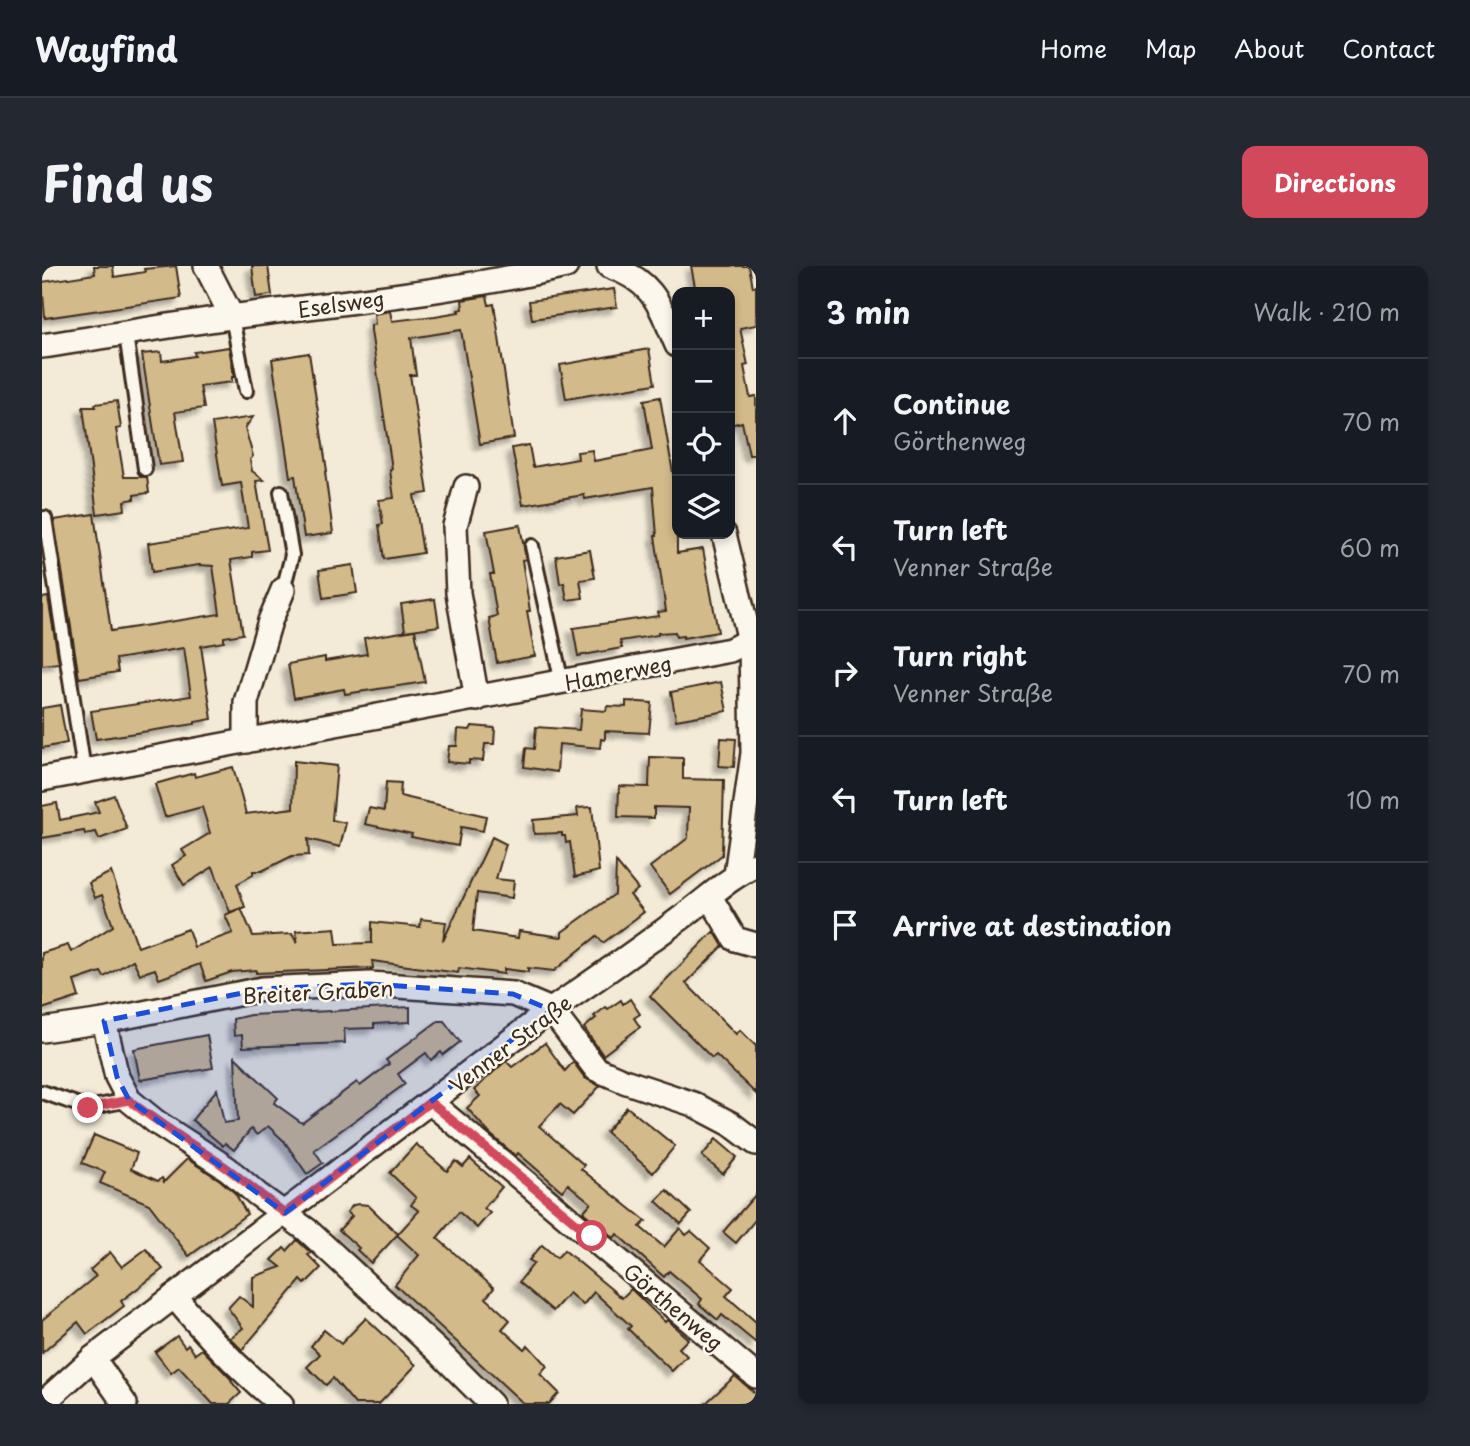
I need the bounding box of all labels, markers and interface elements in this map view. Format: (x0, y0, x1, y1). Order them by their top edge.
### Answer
text: Wayfind (35, 23, 178, 73)
text: Home (1040, 30, 1107, 66)
text: Map (1145, 30, 1196, 66)
text: About (1234, 30, 1304, 66)
text: Contact (1342, 30, 1435, 66)
text: Find us (42, 145, 213, 219)
button: Directions (1242, 146, 1428, 218)
street label: Eselsweg (295, 281, 387, 325)
map controls (672, 287, 735, 539)
button: + (672, 287, 735, 350)
text: 3 min (826, 289, 911, 334)
text: Walk · 210 m (1253, 294, 1400, 329)
button: − (672, 350, 735, 413)
text: Continue (893, 384, 1010, 423)
icon: ahead (826, 402, 864, 440)
text: 70 m (1342, 404, 1400, 439)
button: locate (672, 413, 735, 476)
text: Görthenweg (893, 423, 1027, 458)
button: layers (672, 476, 735, 539)
text: Turn left (893, 510, 1008, 549)
icon: left (826, 528, 864, 566)
text: 60 m (1340, 530, 1400, 565)
text: Venner Straße (893, 549, 1053, 584)
text: Turn right (893, 636, 1027, 675)
street label: Hamerweg (562, 646, 674, 698)
icon: right (826, 654, 864, 692)
text: 70 m (1342, 656, 1400, 691)
text: Venner Straße (893, 675, 1053, 710)
icon: left (826, 780, 864, 818)
text: Turn left (893, 780, 1008, 819)
text: 10 m (1346, 782, 1400, 817)
icon: arrive (826, 906, 864, 944)
text: Arrive at destination (893, 906, 1172, 945)
street label: Breiter Graben (242, 971, 394, 1011)
street label: Venner Straße (442, 986, 578, 1100)
route end (72, 1092, 103, 1123)
route start (576, 1220, 607, 1251)
street label: Görthenweg (617, 1255, 731, 1357)

